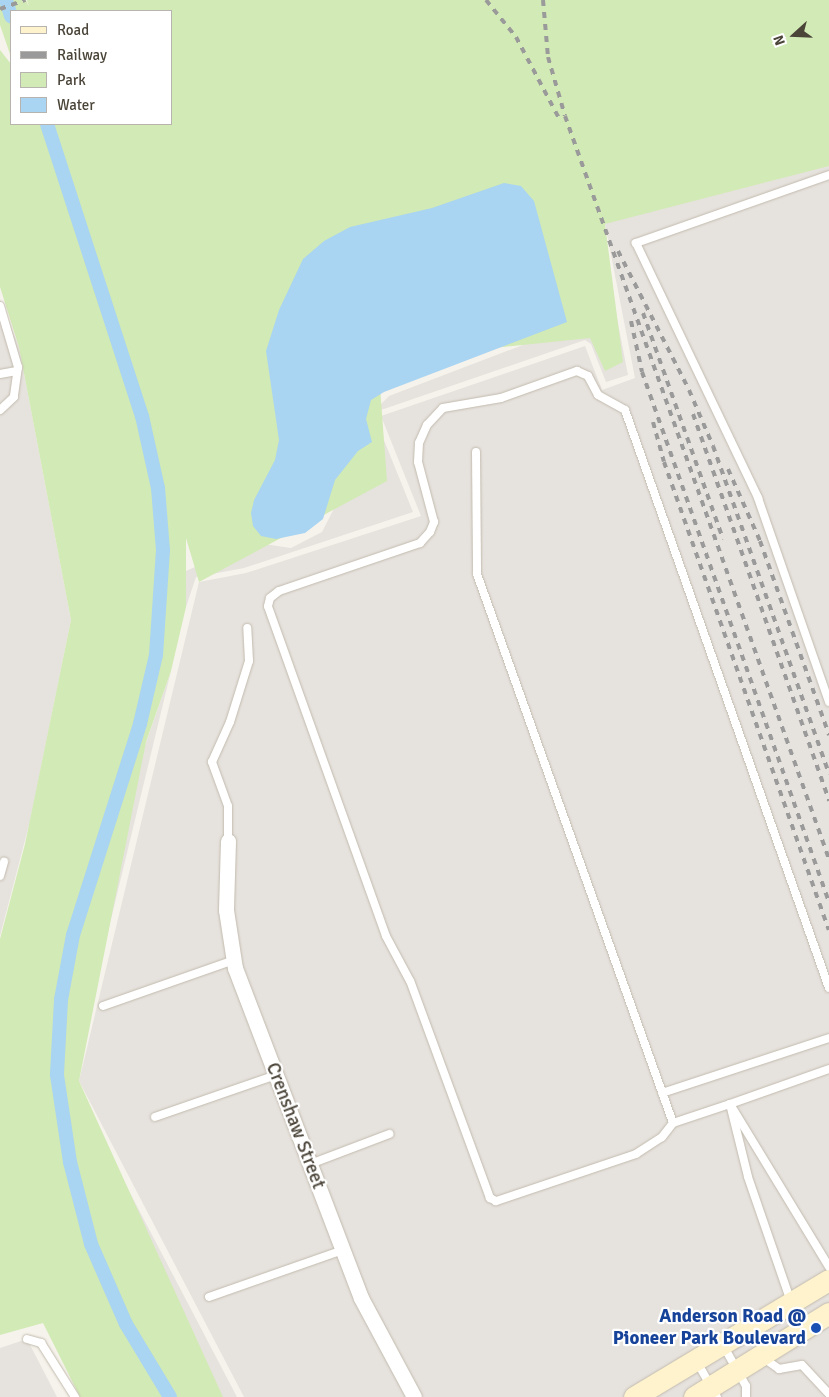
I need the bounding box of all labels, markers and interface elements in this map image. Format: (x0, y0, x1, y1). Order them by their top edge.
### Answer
legend (10, 10, 172, 125)
north arrow (769, 10, 819, 60)
text: Road (57, 21, 89, 39)
text: N (770, 33, 789, 48)
text: Railway (57, 46, 107, 64)
text: Park (57, 71, 86, 89)
text: Water (57, 96, 95, 114)
street label: Crenshaw Street (260, 1060, 330, 1192)
place label: Anderson Road @ Pioneer Park Boulevard (613, 1306, 806, 1350)
marker: Anderson Road @ Pioneer Park Boulevard (810, 1322, 822, 1334)

